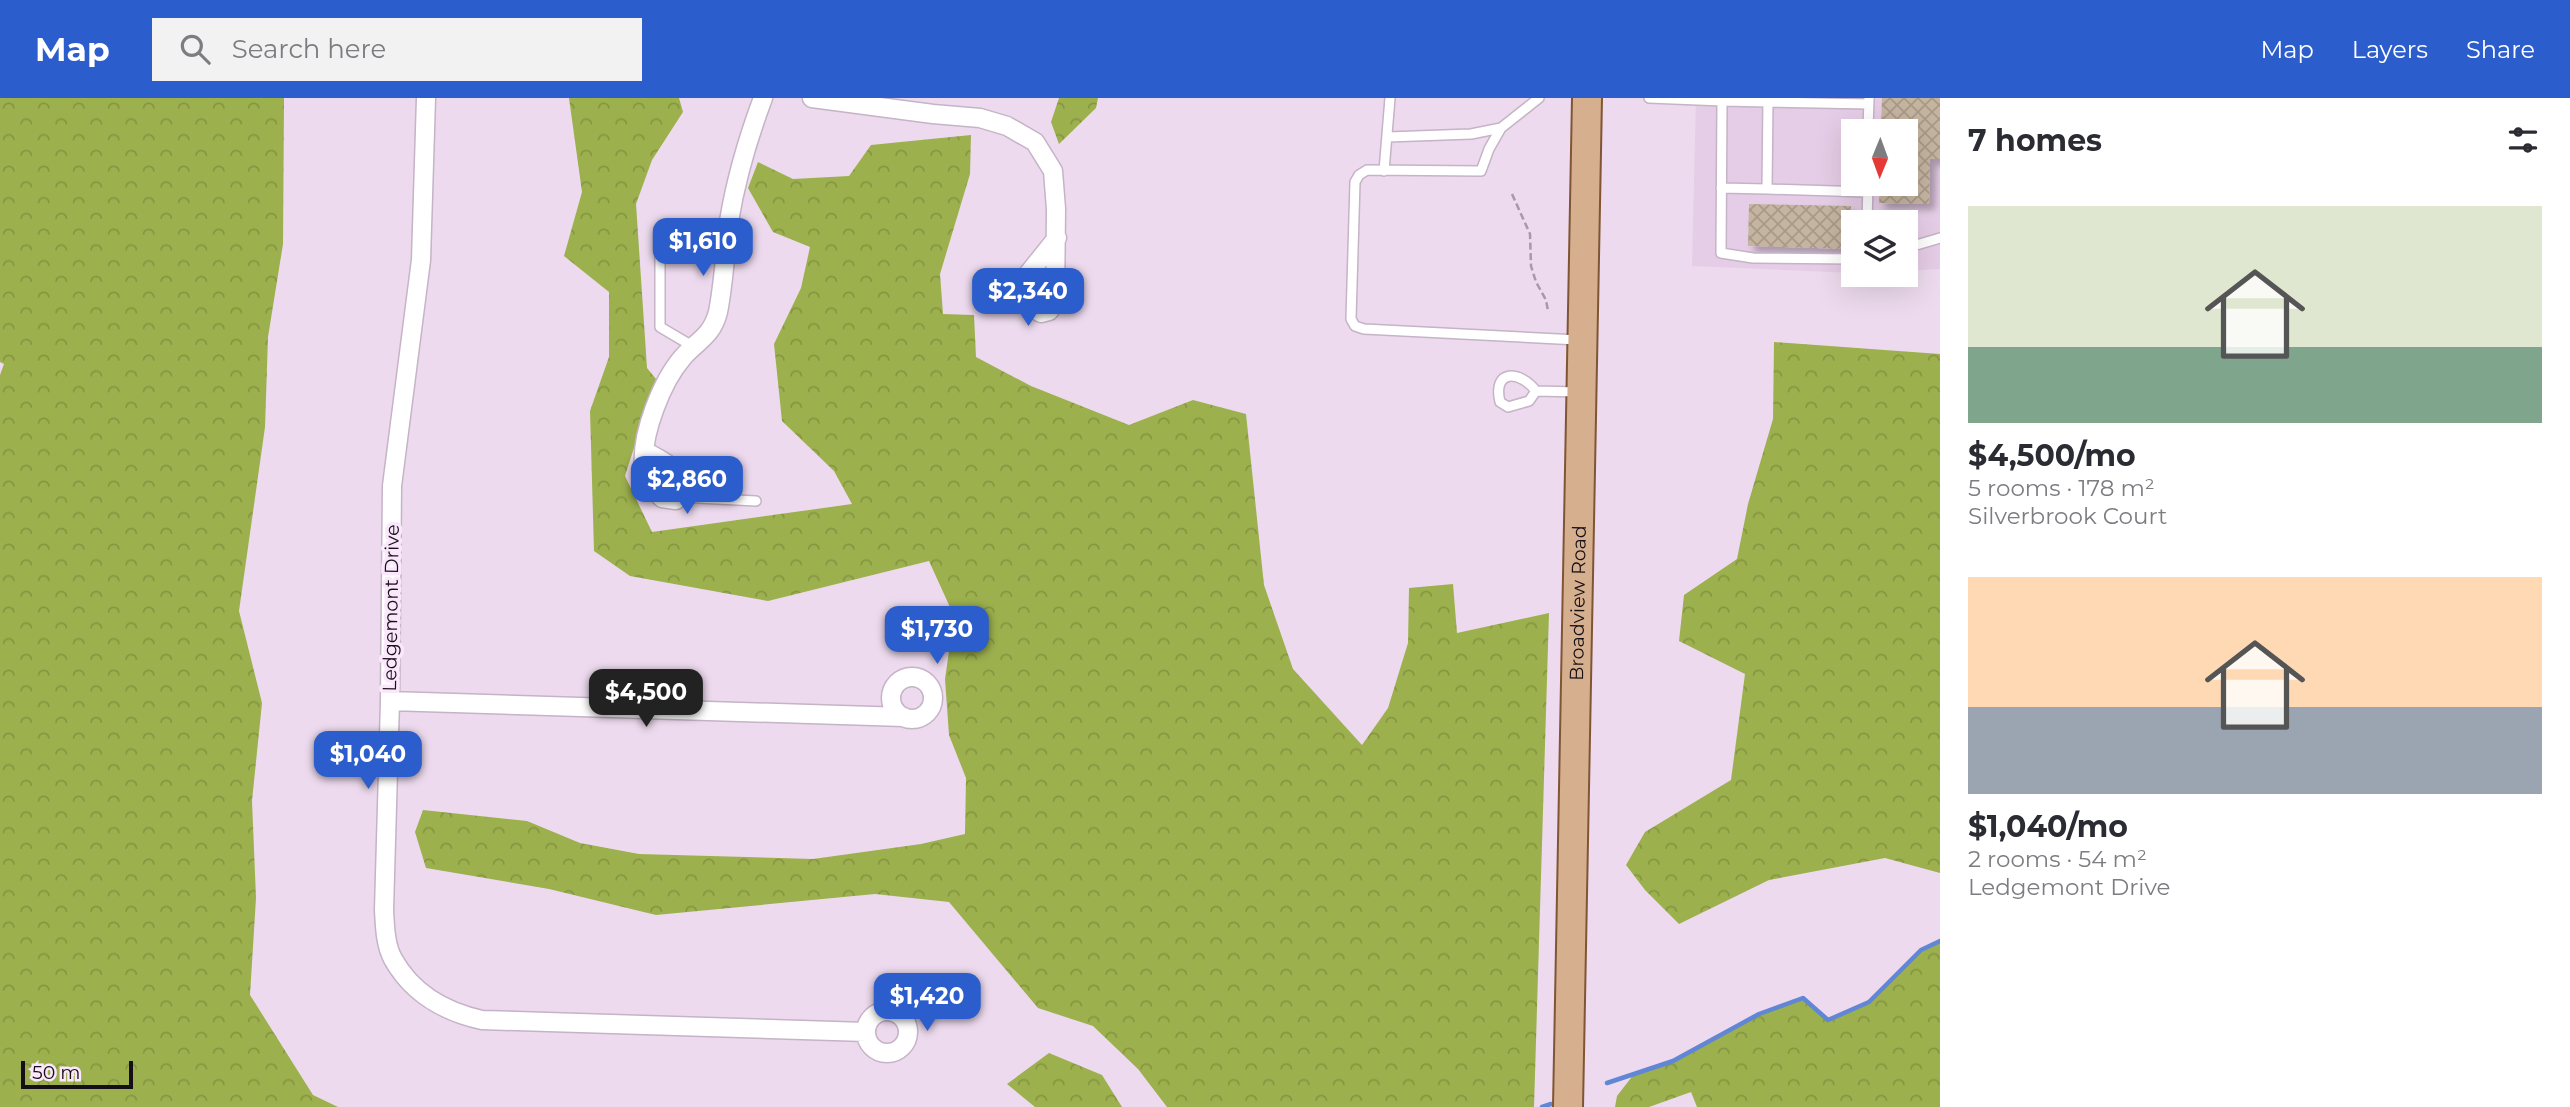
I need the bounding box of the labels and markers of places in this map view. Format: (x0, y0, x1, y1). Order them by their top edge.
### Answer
pin: $1,610 (646, 218, 760, 278)
pin: $2,340 (971, 268, 1085, 328)
pin: $2,860 (630, 456, 744, 516)
pin: $1,730 (880, 606, 994, 666)
pin: $4,500 (589, 670, 703, 729)
pin: $1,040 (311, 732, 425, 791)
pin: $1,420 (870, 974, 984, 1033)

